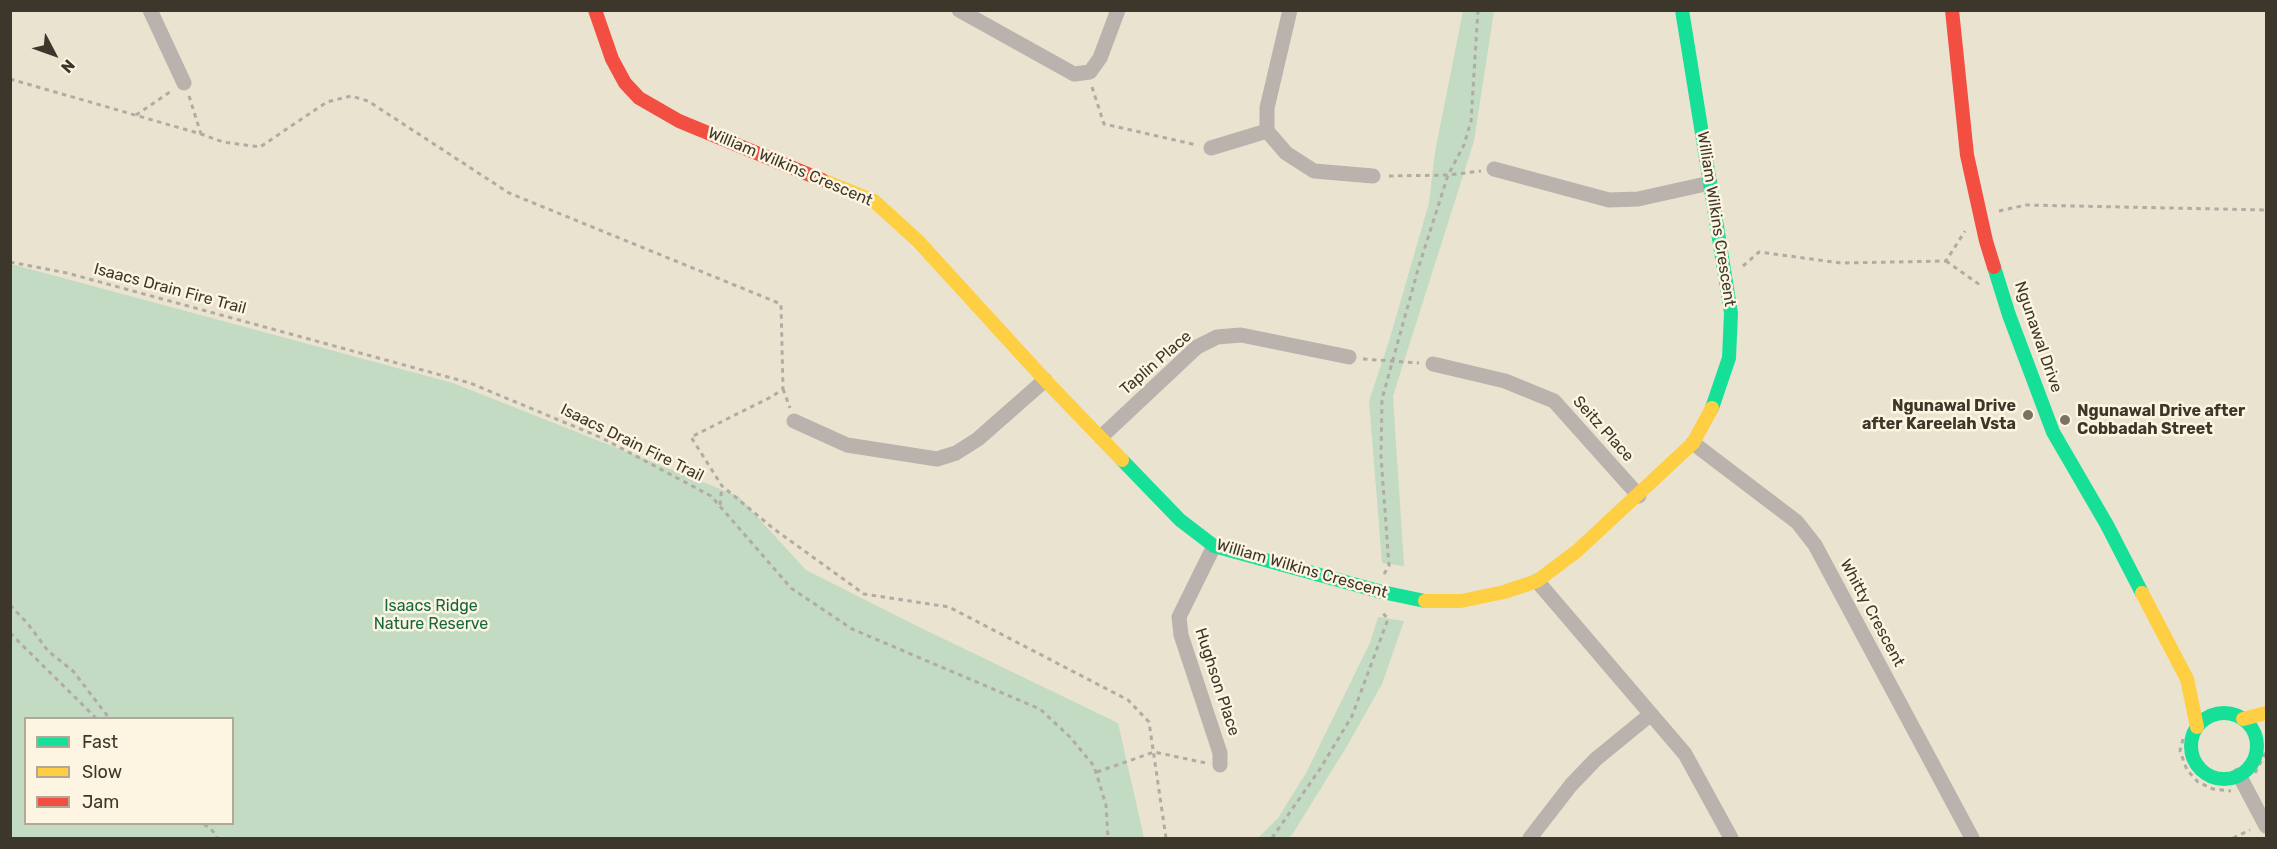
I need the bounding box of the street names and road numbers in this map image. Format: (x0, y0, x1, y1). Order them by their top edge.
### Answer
street label: William Wilkins Crescent (705, 124, 875, 210)
street label: William Wilkins Crescent (1693, 130, 1739, 308)
street label: Isaacs Drain Fire Trail (92, 259, 248, 319)
street label: Ngunawal Drive (2010, 279, 2066, 395)
street label: Taplin Place (1116, 327, 1196, 399)
street label: Seitz Place (1568, 392, 1638, 466)
street label: Isaacs Drain Fire Trail (557, 400, 707, 486)
street label: William Wilkins Crescent (1214, 535, 1390, 603)
street label: Whitty Crescent (1836, 556, 1908, 670)
street label: Hughson Place (1191, 626, 1243, 738)

